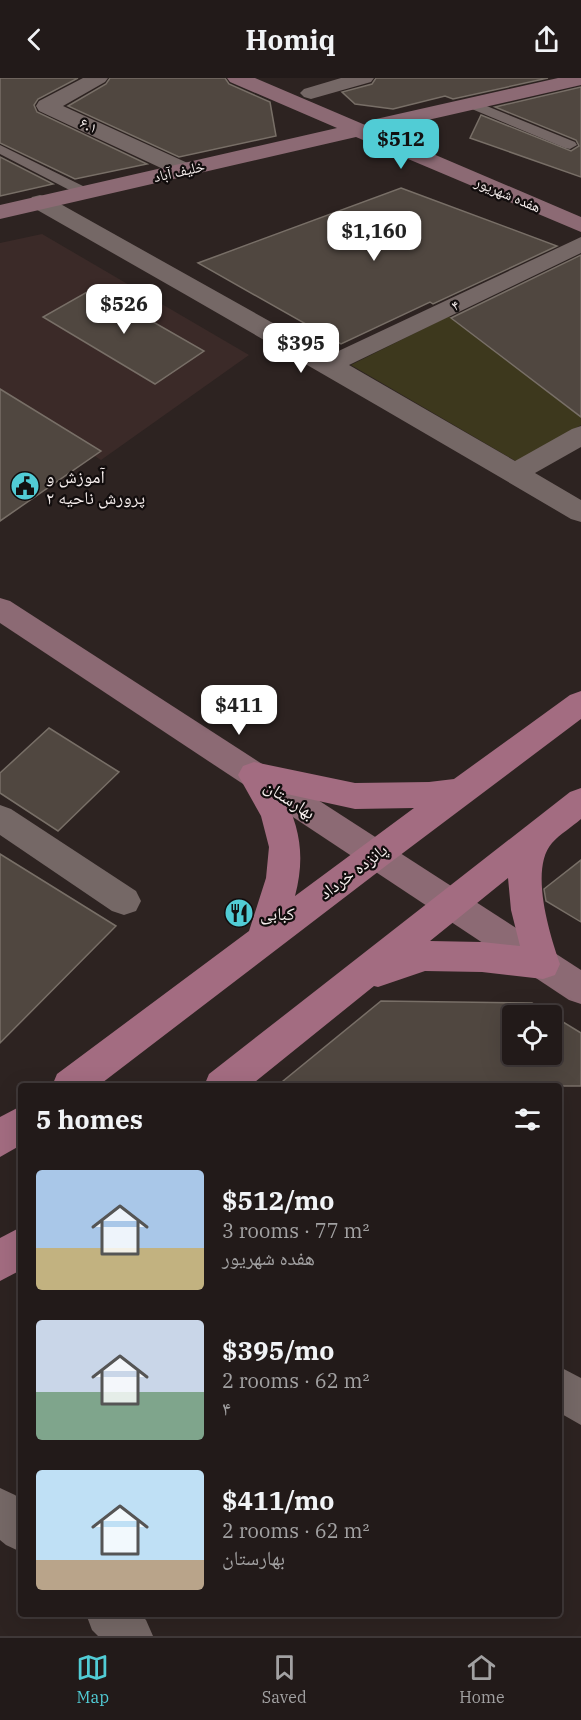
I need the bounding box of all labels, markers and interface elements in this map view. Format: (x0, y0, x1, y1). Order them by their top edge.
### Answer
text: Homiq (246, 22, 335, 57)
icon: back (18, 23, 51, 56)
icon: share (530, 23, 563, 56)
street label: ۶.۱ (77, 113, 101, 137)
pin: $512 (365, 119, 437, 170)
text: $512 (377, 125, 425, 152)
street label: خلیف آباد (151, 156, 207, 186)
street label: هفده شهریور (471, 171, 544, 216)
pin: $1,160 (325, 211, 423, 262)
text: $1,160 (341, 217, 407, 244)
pin: $526 (88, 284, 160, 335)
text: $526 (100, 290, 148, 317)
street label: ۴ (448, 295, 462, 315)
pin: $395 (265, 323, 337, 374)
text: $395 (277, 329, 325, 356)
place label: آموزش و پرورش ناحیه ۲ (46, 465, 145, 509)
public building icon: آموزش و پرورش ناحیه ۲ (9, 470, 41, 502)
pin: $411 (203, 685, 275, 736)
text: $411 (215, 691, 263, 718)
street label: بهارستان (260, 774, 320, 824)
street label: پانزده خرداد (314, 838, 392, 904)
restaurant icon: کبابی (223, 897, 255, 929)
place label: کبابی (260, 902, 295, 925)
map controls (502, 1005, 562, 1065)
button: locate (502, 1005, 562, 1065)
text: 5 homes (36, 1102, 143, 1136)
icon: filters (511, 1103, 544, 1136)
text: $512/mo (222, 1183, 334, 1217)
icon: home (84, 1194, 156, 1266)
text: 3 rooms · 77 m² (222, 1217, 369, 1244)
text: هفده شهریور (222, 1244, 315, 1271)
text: $395/mo (222, 1333, 334, 1367)
icon: home (84, 1344, 156, 1416)
text: 2 rooms · 62 m² (222, 1367, 369, 1394)
text: ۴ (222, 1394, 231, 1421)
text: $411/mo (222, 1483, 334, 1517)
icon: home (84, 1494, 156, 1566)
text: 2 rooms · 62 m² (222, 1517, 369, 1544)
text: بهارستان (222, 1544, 285, 1571)
tab: Map (76, 1651, 109, 1707)
tab: Saved (262, 1651, 307, 1707)
tab: Home (459, 1651, 505, 1707)

